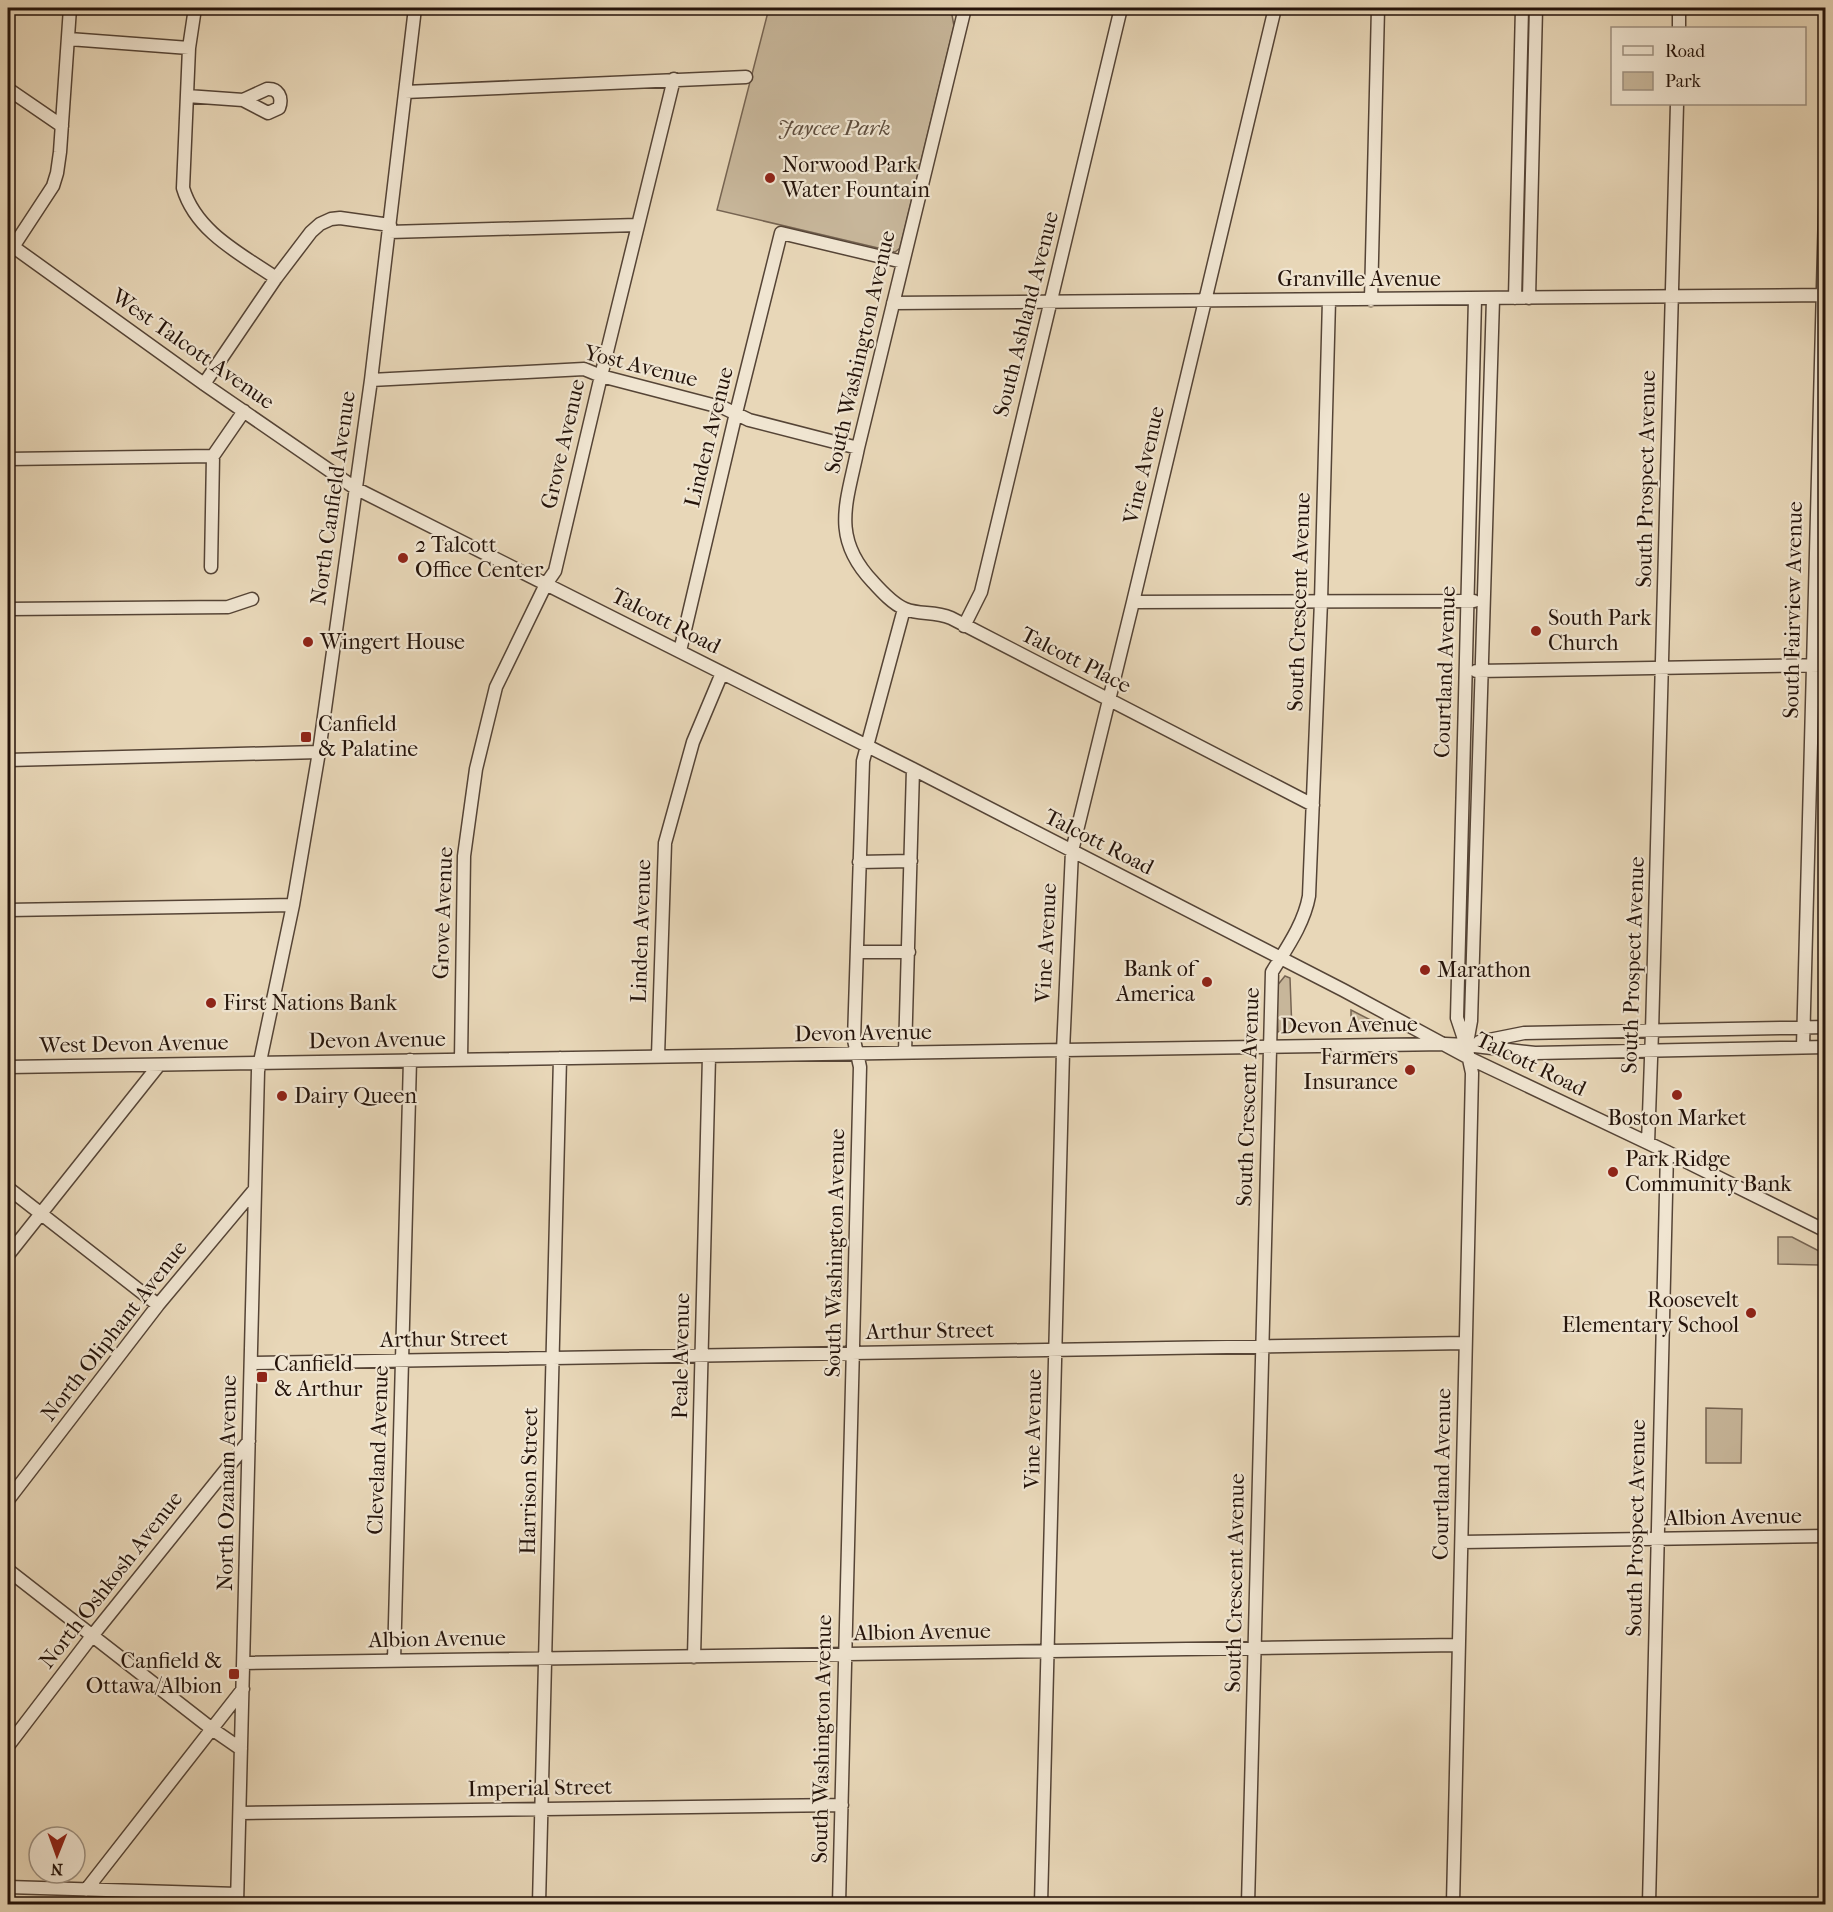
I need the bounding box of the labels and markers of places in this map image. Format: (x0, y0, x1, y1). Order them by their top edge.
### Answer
place label: Norwood Park Water Fountain (781, 152, 930, 203)
marker: Norwood Park Water Fountain (763, 171, 777, 185)
place label: 2 Talcott Office Center (415, 532, 544, 583)
marker: 2 Talcott Office Center (396, 551, 410, 565)
place label: South Park Church (1548, 605, 1652, 656)
marker: South Park Church (1529, 624, 1543, 638)
place label: Wingert House (319, 629, 465, 655)
marker: Wingert House (301, 635, 315, 649)
place label: Canfield & Palatine (318, 711, 418, 762)
marker: Canfield & Palatine (299, 730, 313, 744)
place label: Bank of America (1115, 956, 1200, 1007)
place label: Marathon (1437, 957, 1531, 983)
marker: Marathon (1418, 963, 1432, 977)
marker: Bank of America (1200, 975, 1214, 989)
place label: First Nations Bank (223, 990, 398, 1016)
marker: First Nations Bank (204, 996, 218, 1010)
place label: Farmers Insurance (1303, 1044, 1398, 1095)
marker: Farmers Insurance (1403, 1063, 1417, 1077)
place label: Dairy Queen (294, 1083, 417, 1109)
marker: Boston Market (1670, 1088, 1684, 1102)
marker: Dairy Queen (275, 1089, 289, 1103)
place label: Boston Market (1607, 1105, 1747, 1131)
place label: Park Ridge Community Bank (1625, 1146, 1792, 1197)
marker: Park Ridge Community Bank (1606, 1165, 1620, 1179)
place label: Roosevelt Elementary School (1562, 1287, 1739, 1338)
marker: Roosevelt Elementary School (1744, 1306, 1758, 1320)
place label: Canfield & Arthur (274, 1351, 363, 1402)
marker: Canfield & Arthur (255, 1370, 269, 1384)
place label: Canfield & Ottawa/Albion (86, 1648, 222, 1699)
marker: Canfield & Ottawa/Albion (227, 1667, 241, 1681)

